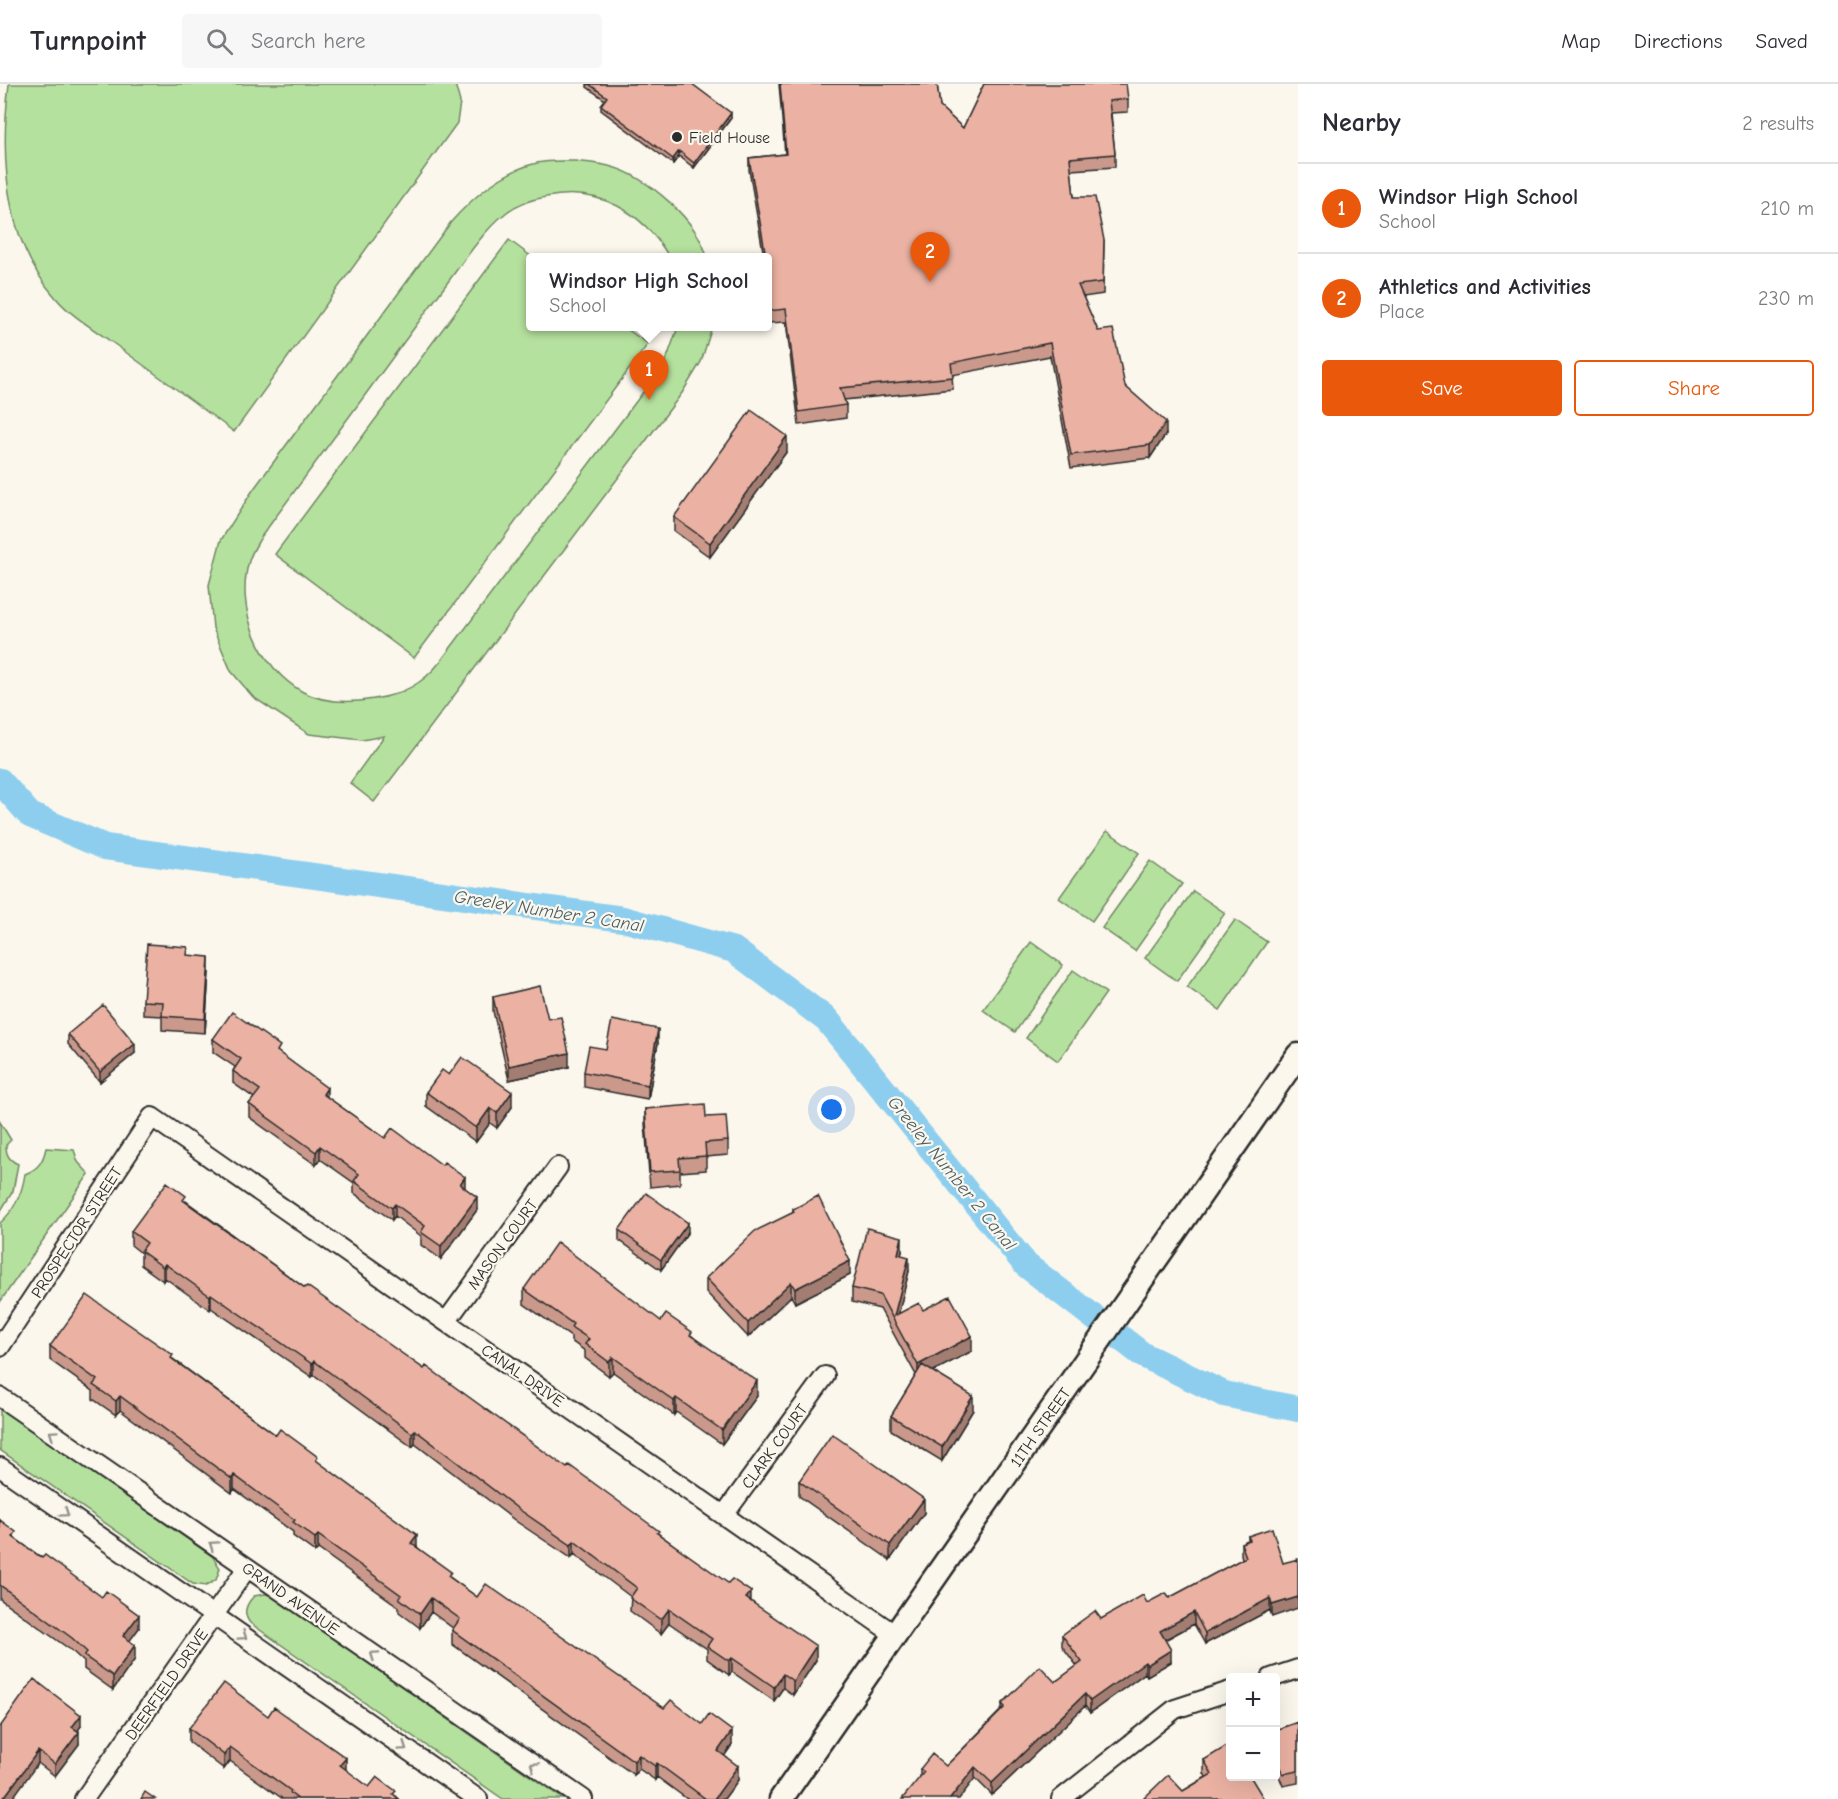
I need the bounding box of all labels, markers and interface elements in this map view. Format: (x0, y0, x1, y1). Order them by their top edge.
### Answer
search box (182, 14, 602, 68)
text: Turnpoint (30, 25, 146, 57)
icon: search (203, 25, 236, 58)
text: Search here (251, 28, 365, 54)
text: Map (1561, 29, 1601, 53)
text: Directions (1634, 29, 1723, 53)
text: Saved (1756, 29, 1808, 53)
text: Nearby (1322, 108, 1401, 138)
text: 2 results (1742, 112, 1814, 135)
place label: Field House (689, 129, 770, 147)
marker: Field House (670, 130, 684, 144)
text: Windsor High School (1379, 184, 1578, 210)
text: 1 (1338, 197, 1345, 220)
text: 210 m (1760, 197, 1814, 220)
text: School (1379, 210, 1436, 233)
pin: 2 (910, 232, 950, 282)
popup (526, 253, 772, 331)
text: Windsor High School (549, 268, 749, 294)
text: Athletics and Activities (1379, 274, 1591, 300)
text: 2 (1337, 287, 1346, 310)
text: 230 m (1758, 287, 1814, 310)
text: School (549, 294, 606, 317)
text: Place (1379, 300, 1425, 323)
pin: 1 (630, 350, 668, 400)
button: Save (1322, 360, 1562, 416)
button: Share (1574, 360, 1814, 416)
water label: Greeley Number 2 Canal (453, 886, 646, 937)
water label: Greeley Number 2 Canal (883, 1092, 1021, 1255)
your location (817, 1095, 846, 1124)
street label: PROSPECTOR STREET (28, 1163, 126, 1302)
street label: MASON COURT (464, 1196, 542, 1293)
street label: CANAL DRIVE (478, 1341, 567, 1411)
street label: 11TH STREET (1007, 1384, 1075, 1471)
street label: CLARK COURT (738, 1400, 812, 1492)
one-way arrow (48, 1430, 59, 1441)
one-way arrow (59, 1506, 70, 1517)
one-way arrow (209, 1541, 220, 1552)
street label: GRAND AVENUE (238, 1559, 343, 1639)
street label: DEERFIELD DRIVE (122, 1625, 212, 1744)
one-way arrow (236, 1629, 247, 1640)
one-way arrow (369, 1651, 380, 1662)
map controls (1226, 1673, 1280, 1781)
button: + (1226, 1673, 1280, 1727)
button: − (1226, 1727, 1280, 1781)
one-way arrow (396, 1740, 407, 1751)
one-way arrow (530, 1762, 541, 1773)

